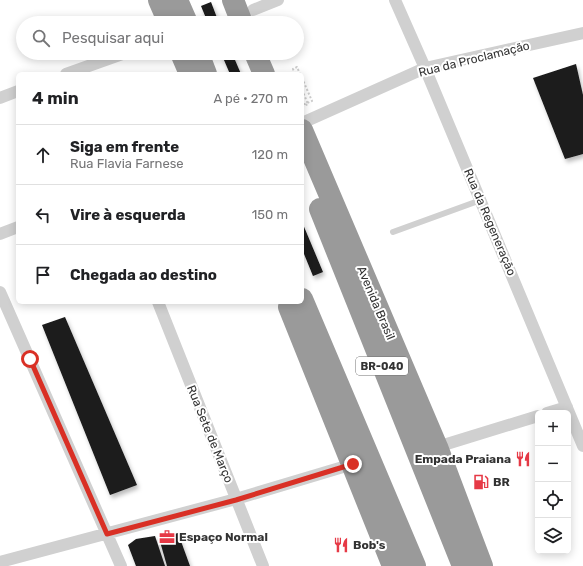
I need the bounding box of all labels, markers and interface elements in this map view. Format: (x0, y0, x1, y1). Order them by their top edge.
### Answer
search box (16, 16, 304, 60)
icon: search (30, 27, 52, 49)
text: Pesquisar aqui (62, 29, 164, 47)
street label: Rua da Proclamação (417, 38, 531, 80)
text: 4 min (32, 88, 79, 108)
text: A pé · 270 m (213, 91, 288, 106)
text: Siga em frente (70, 138, 179, 156)
icon: ahead (32, 144, 54, 166)
text: 120 m (252, 147, 288, 162)
text: Rua Flavia Farnese (70, 156, 184, 171)
street label: Rua da Regeneração (461, 166, 519, 278)
icon: left (32, 204, 54, 226)
text: Vire à esquerda (70, 206, 186, 224)
text: 150 m (252, 207, 288, 222)
icon: arrive (32, 264, 54, 286)
street label: Avenida Brasil (354, 264, 398, 342)
text: Chegada ao destino (70, 266, 217, 284)
route start (21, 350, 39, 368)
road number: BR-040 (356, 357, 408, 375)
street label: Rua Sete de Março (184, 383, 236, 485)
map controls (535, 410, 571, 554)
button: + (535, 410, 571, 446)
button: − (535, 446, 571, 482)
restaurant icon: Empada Praiana (514, 450, 532, 468)
place label: Empada Praiana (415, 452, 511, 466)
route end (344, 455, 362, 473)
fuel station icon: BR (472, 473, 490, 491)
place label: BR (493, 475, 510, 489)
button: locate (535, 482, 571, 518)
button: layers (535, 518, 571, 554)
office icon: Espaço Normal (158, 528, 176, 546)
place label: Espaço Normal (179, 530, 268, 544)
restaurant icon: Bob's (332, 536, 350, 554)
place label: Bob's (353, 538, 386, 552)

